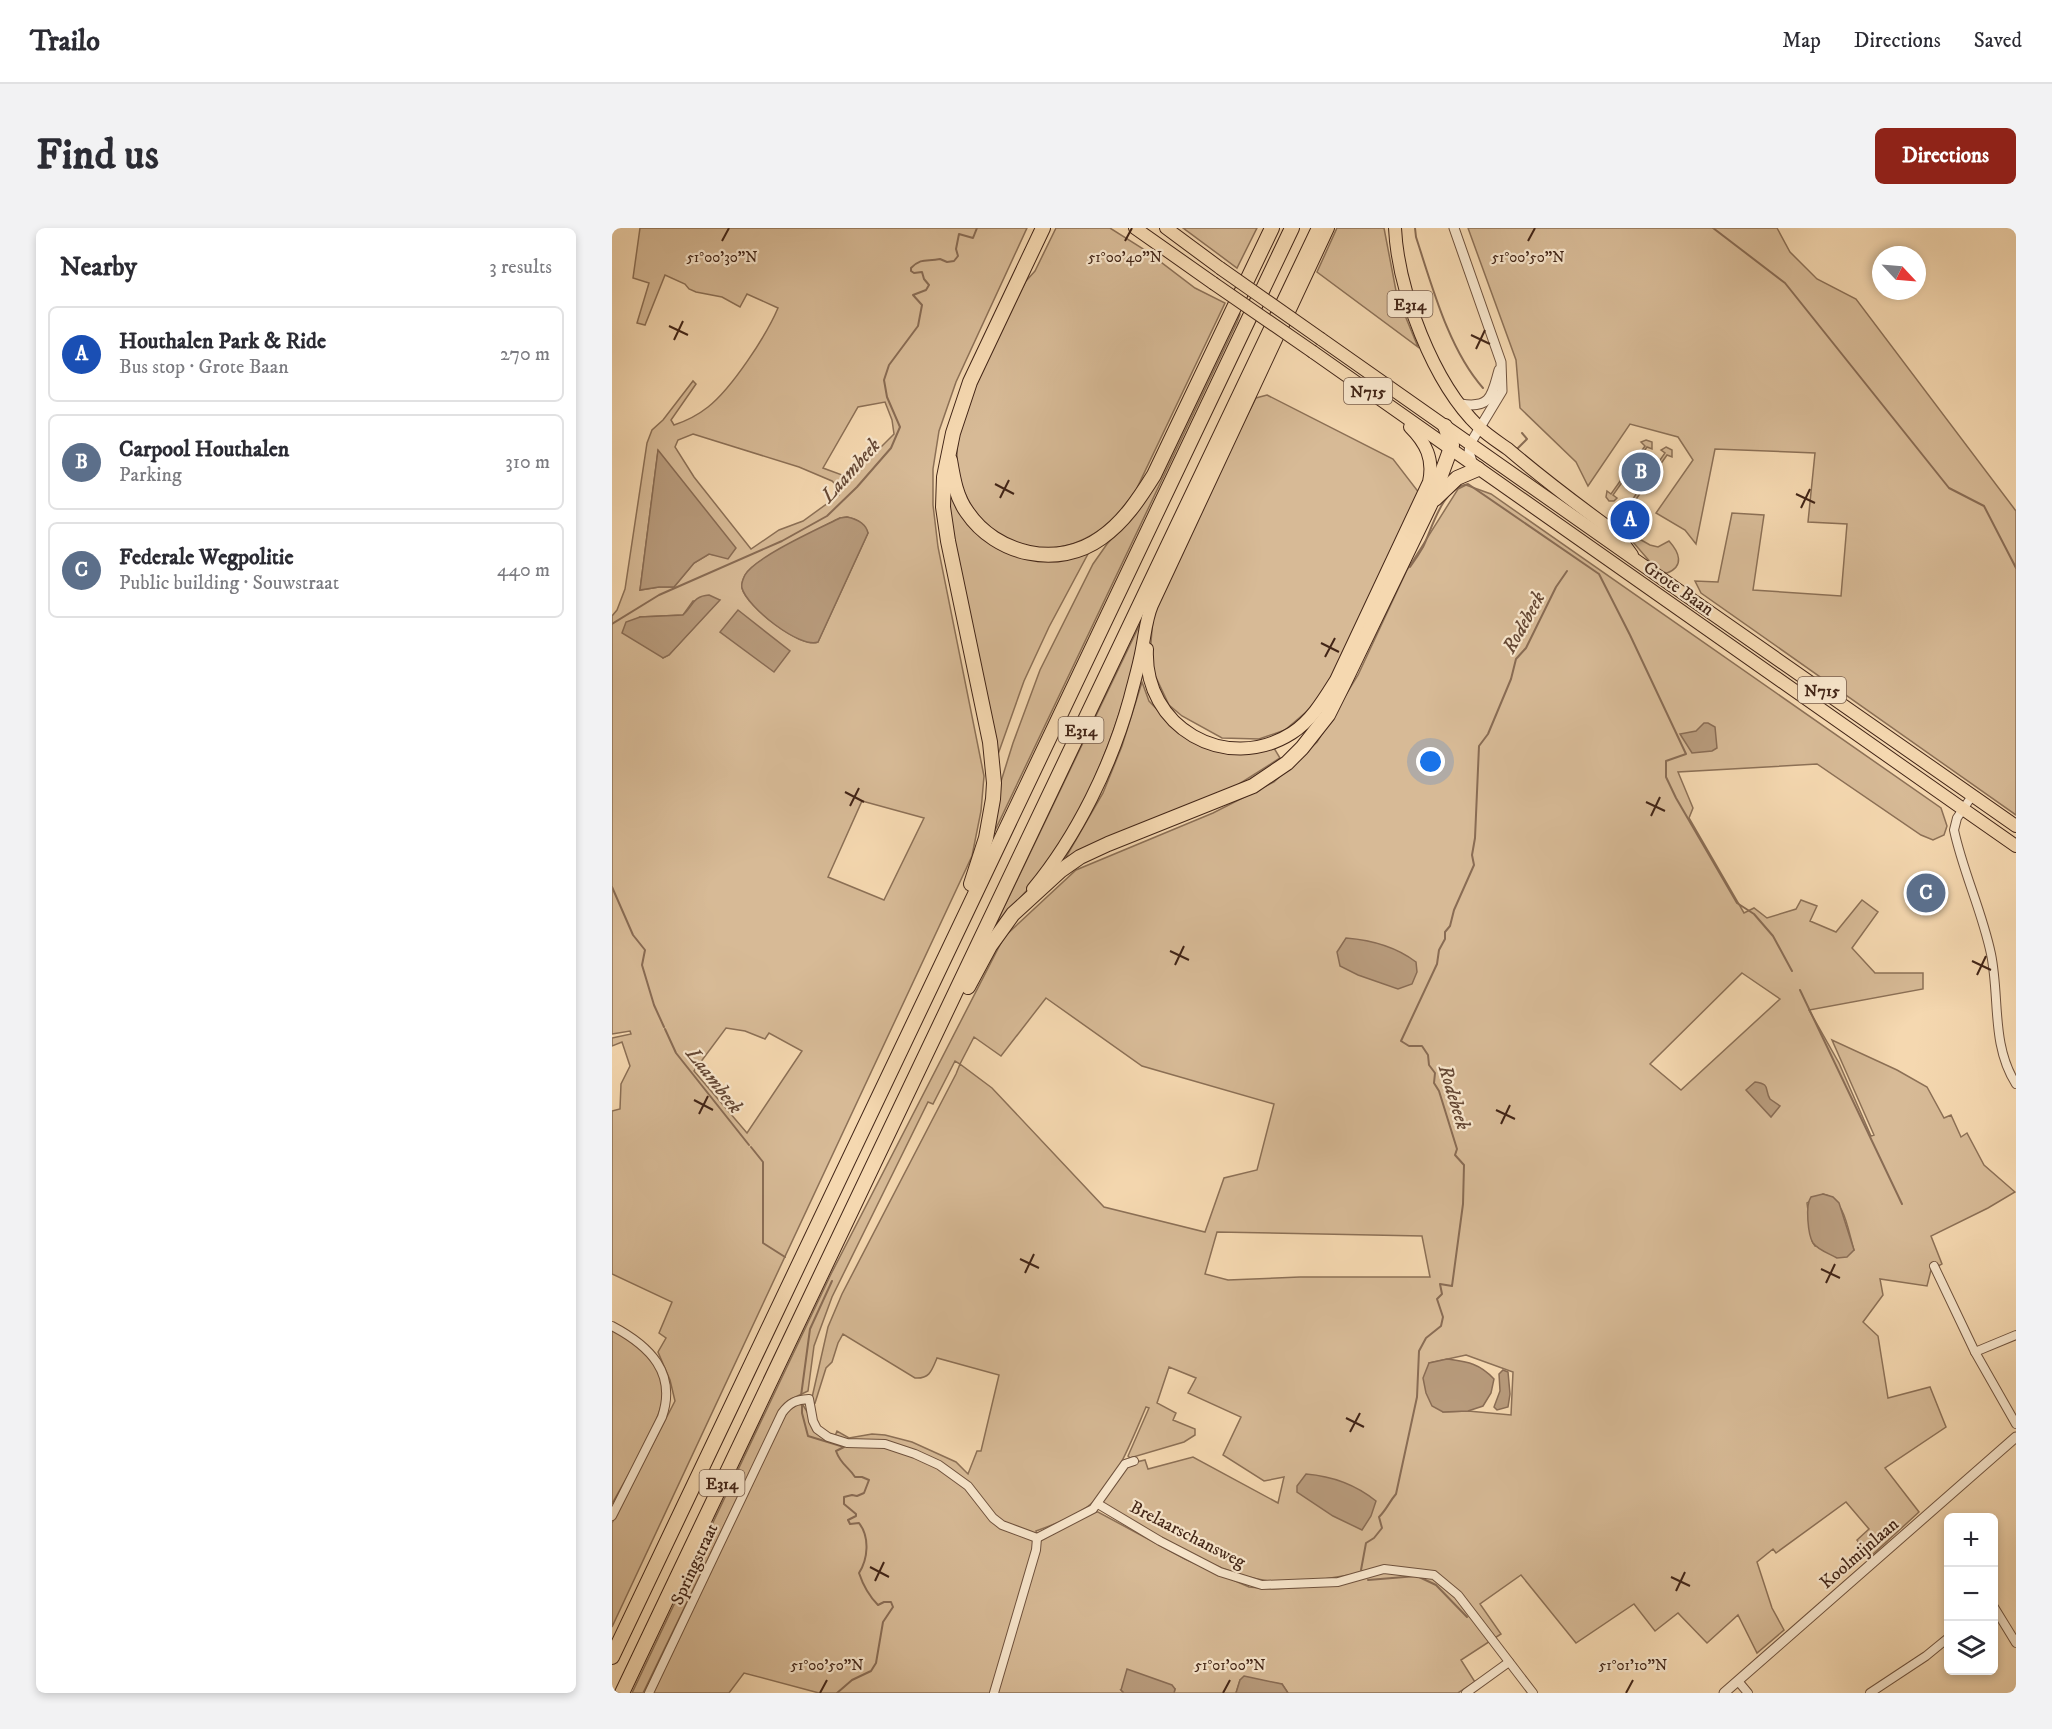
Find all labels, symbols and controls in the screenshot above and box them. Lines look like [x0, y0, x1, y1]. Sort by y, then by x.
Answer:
text: Trailo [30, 24, 100, 59]
text: Map [1782, 28, 1821, 54]
text: Directions [1854, 28, 1941, 54]
text: Saved [1974, 28, 2022, 54]
button: Directions [1875, 128, 2016, 184]
text: Find us [36, 130, 159, 182]
north arrow [1872, 246, 1926, 300]
text: 51°00'30"N [686, 248, 758, 267]
text: 51°00'40"N [1088, 248, 1162, 267]
text: 51°00'50"N [1491, 248, 1565, 267]
text: Nearby [60, 251, 137, 284]
text: 3 results [489, 255, 552, 280]
road number: E314 [1388, 291, 1432, 317]
text: Houthalen Park & Ride [119, 328, 326, 355]
text: A [75, 342, 88, 367]
text: 270 m [500, 342, 550, 367]
text: Bus stop · Grote Baan [119, 355, 289, 380]
road number: N715 [1344, 378, 1392, 404]
water label: Laambeek [815, 433, 887, 509]
text: Carpool Houthalen [119, 436, 289, 463]
text: B [75, 450, 88, 475]
text: 310 m [505, 450, 550, 475]
pin: B [1622, 450, 1660, 494]
text: Parking [119, 463, 182, 488]
pin: A [1610, 498, 1650, 542]
text: Federale Wegpolitie [119, 544, 294, 571]
street label: Grote Baan [1639, 557, 1718, 621]
text: C [75, 558, 88, 583]
text: 440 m [497, 558, 550, 583]
text: Public building · Souwstraat [119, 571, 339, 596]
water label: Rodebeek [1497, 587, 1552, 659]
road number: N715 [1798, 677, 1846, 703]
road number: E314 [1058, 717, 1104, 743]
your location [1416, 747, 1445, 776]
pin: C [1906, 870, 1946, 916]
water label: Laambeek [679, 1042, 748, 1120]
water label: Rodebeek [1432, 1061, 1475, 1134]
road number: E314 [700, 1470, 744, 1496]
street label: Brelaarschansweg [1126, 1496, 1249, 1574]
street label: Koolmijnlaan [1816, 1513, 1904, 1594]
map controls [1944, 1513, 1998, 1675]
button: + [1944, 1513, 1998, 1567]
street label: Springstraat [666, 1520, 723, 1609]
button: − [1944, 1567, 1998, 1621]
button: layers [1944, 1621, 1998, 1675]
text: 51°00'50"N [790, 1656, 864, 1675]
text: 51°01'00"N [1194, 1656, 1266, 1675]
text: 51°01'10"N [1599, 1656, 1667, 1675]

